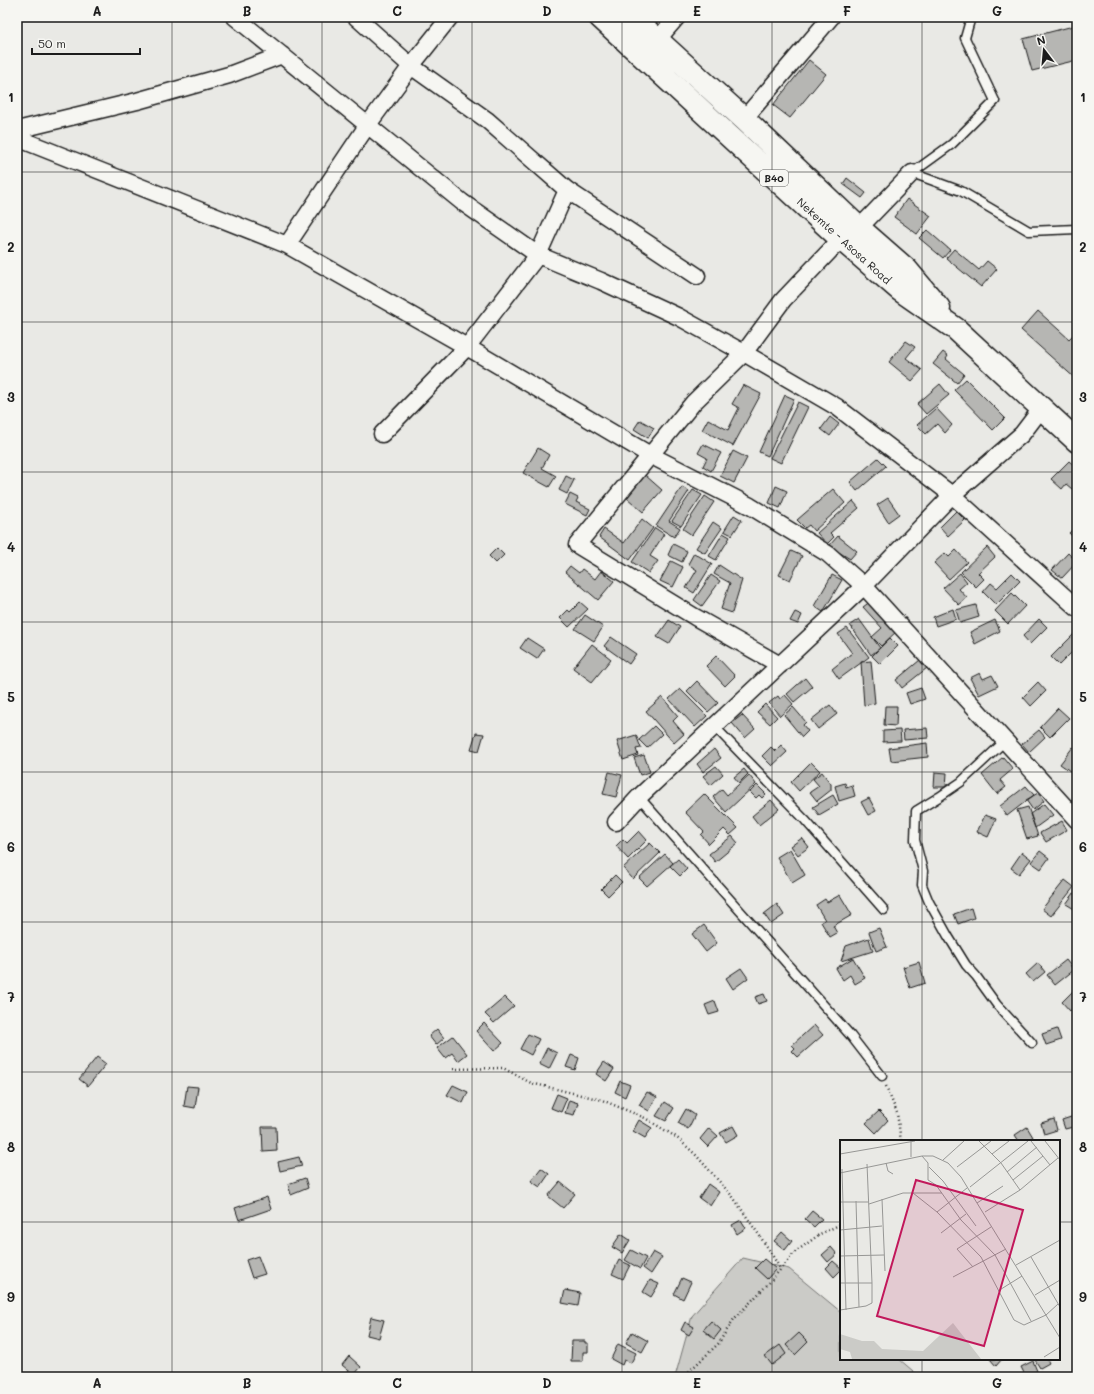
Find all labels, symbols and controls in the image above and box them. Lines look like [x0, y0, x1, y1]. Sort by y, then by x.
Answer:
text: A [92, 2, 102, 19]
text: B [243, 2, 252, 19]
text: C [392, 2, 402, 19]
text: D [542, 2, 552, 19]
text: E [693, 2, 701, 19]
text: F [843, 2, 851, 19]
text: G [992, 2, 1002, 19]
scale bar [32, 30, 140, 56]
north arrow [1024, 30, 1064, 70]
text: N [1035, 32, 1047, 48]
text: 50 m [38, 35, 66, 51]
text: 1 [8, 88, 14, 105]
text: 1 [1080, 88, 1086, 105]
road number: B40 [760, 170, 788, 186]
street label: Nekemte - Asosa Road [794, 194, 895, 287]
text: 2 [7, 238, 15, 255]
text: 2 [1079, 238, 1087, 255]
text: 3 [7, 388, 15, 405]
text: 3 [1079, 388, 1087, 405]
text: 4 [7, 538, 15, 555]
text: 4 [1079, 538, 1087, 555]
text: 5 [7, 688, 15, 705]
text: 5 [1079, 688, 1087, 705]
text: 6 [7, 838, 15, 855]
text: 6 [1079, 838, 1087, 855]
text: 7 [7, 988, 15, 1005]
text: 7 [1079, 988, 1087, 1005]
text: 8 [7, 1138, 15, 1155]
text: 8 [1079, 1138, 1087, 1155]
inset map [840, 1140, 1060, 1360]
text: 9 [7, 1288, 15, 1305]
text: 9 [1079, 1288, 1087, 1305]
text: A [92, 1374, 102, 1391]
text: B [243, 1374, 252, 1391]
text: C [392, 1374, 402, 1391]
text: D [542, 1374, 552, 1391]
text: E [693, 1374, 701, 1391]
text: F [843, 1374, 851, 1391]
text: G [992, 1374, 1002, 1391]

